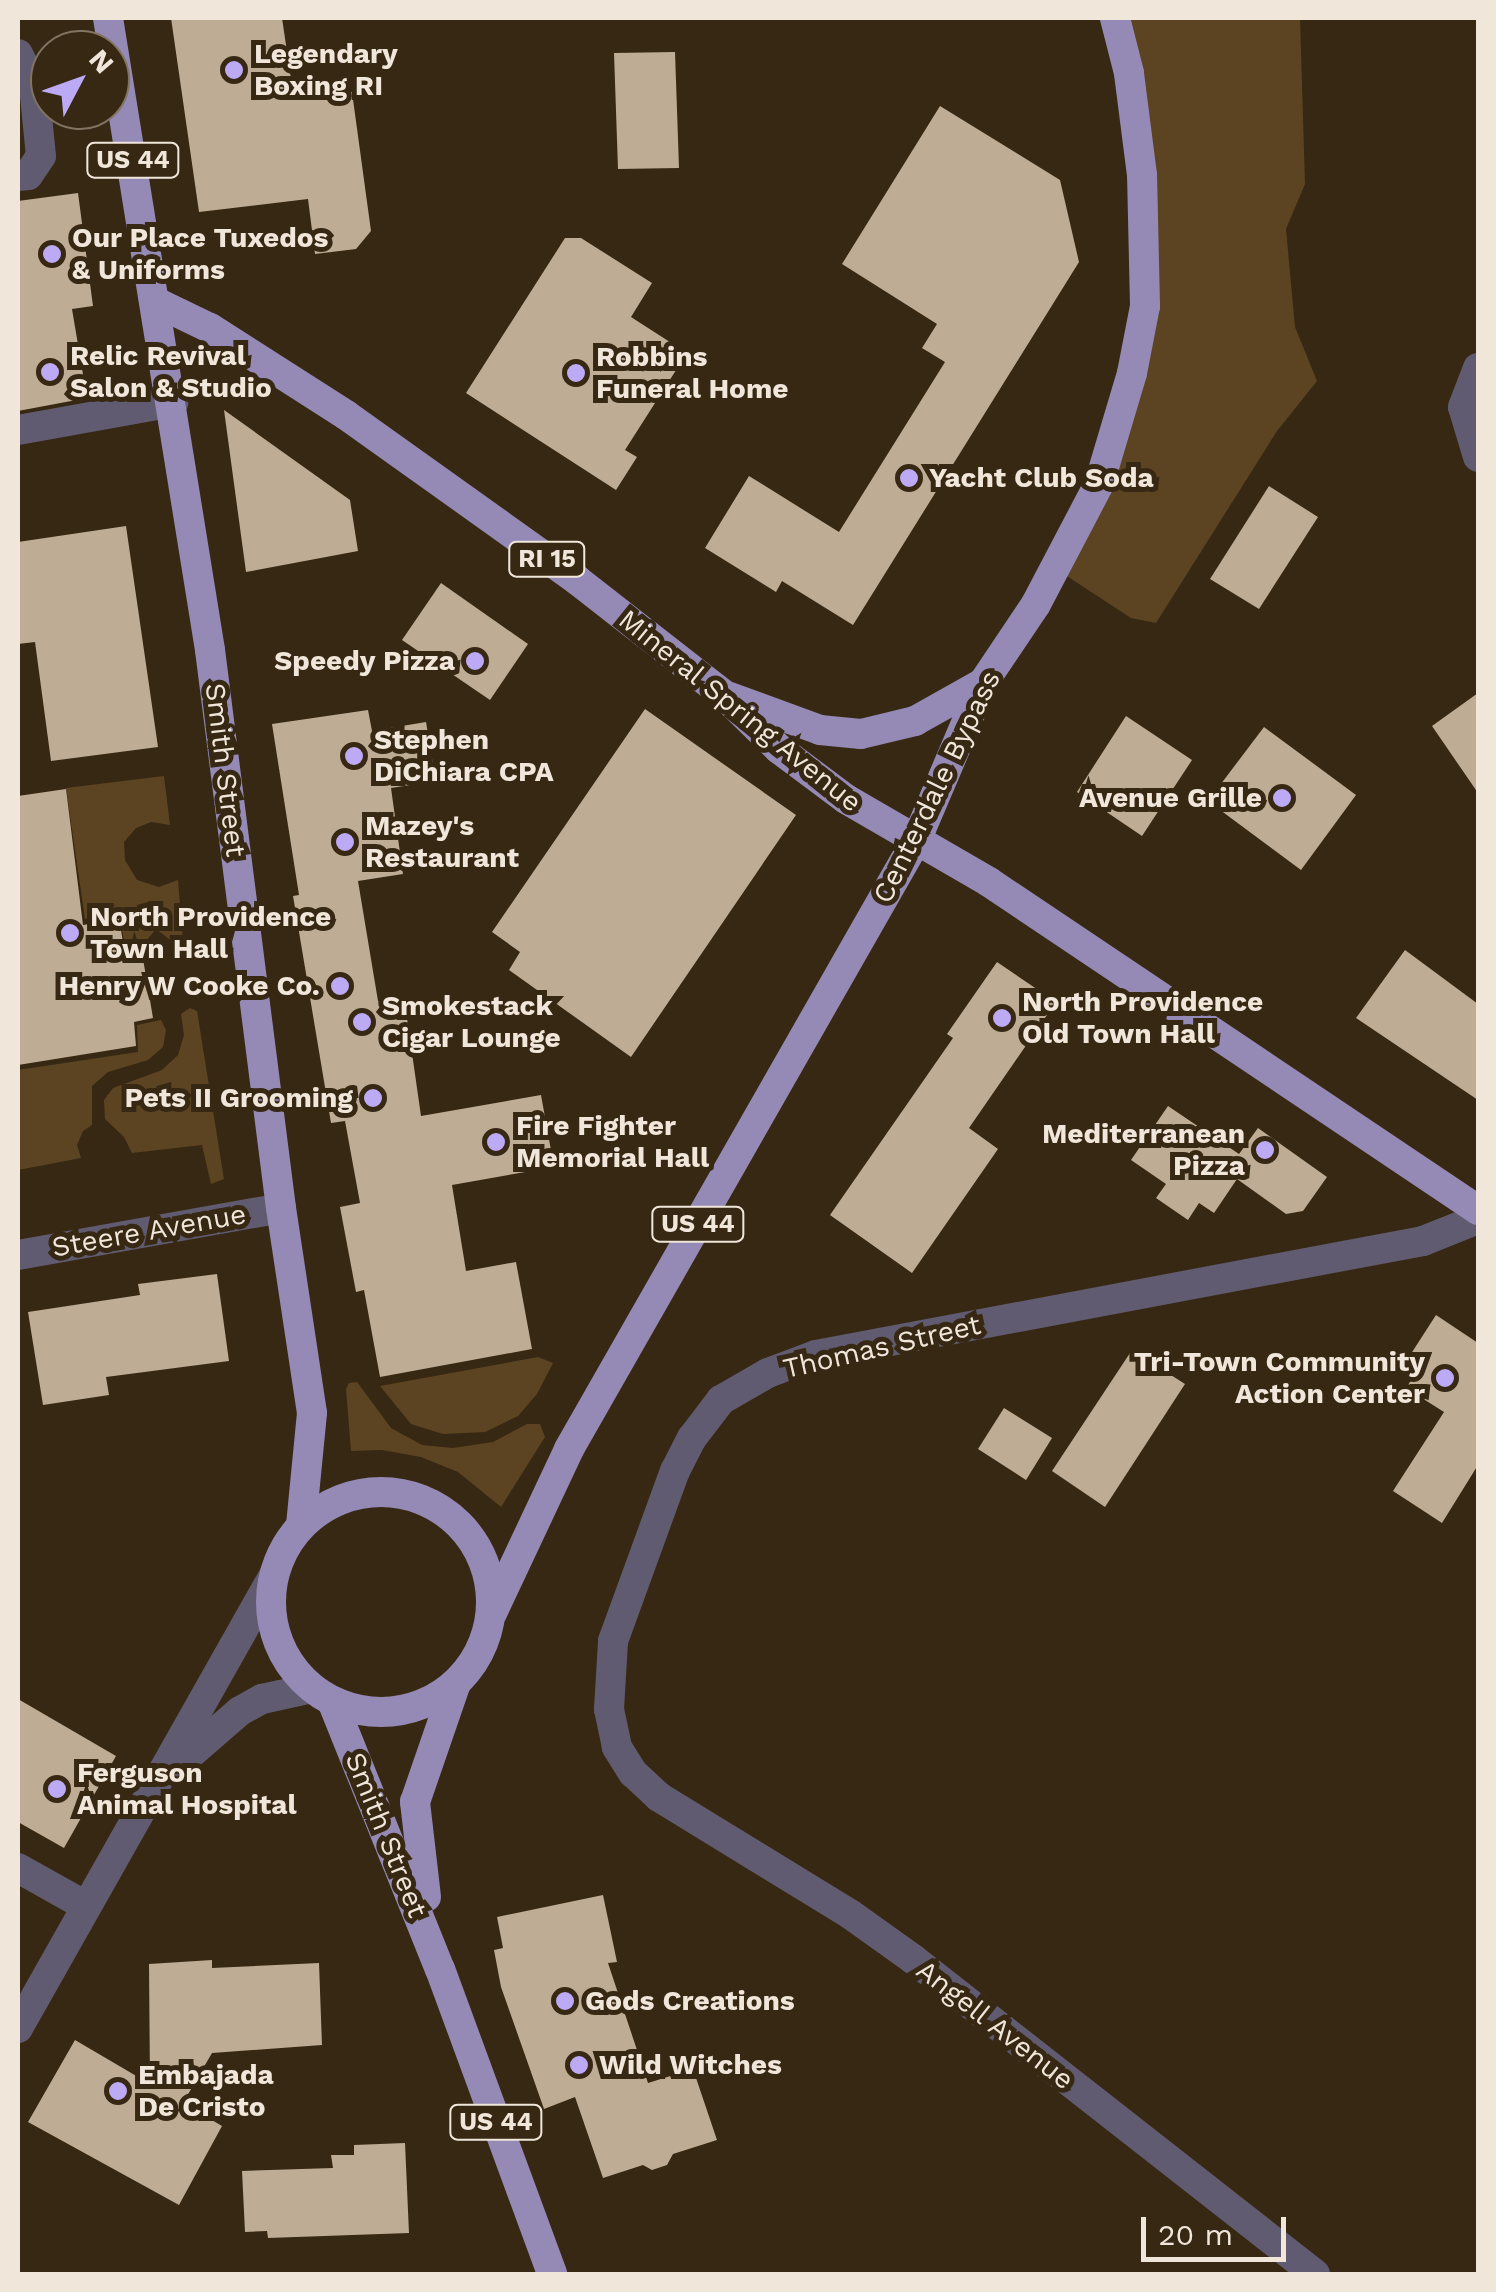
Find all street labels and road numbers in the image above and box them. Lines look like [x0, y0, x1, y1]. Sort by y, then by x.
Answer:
road number: US 44 [86, 140, 180, 180]
road number: RI 15 [507, 539, 587, 579]
street label: Mineral Spring Avenue [611, 602, 869, 820]
street label: Centerdale Bypass [866, 665, 1008, 909]
street label: Smith Street [198, 681, 252, 859]
street label: Steere Avenue [49, 1197, 249, 1265]
road number: US 44 [650, 1204, 746, 1244]
street label: Thomas Street [780, 1308, 984, 1386]
street label: Smith Street [338, 1748, 434, 1922]
street label: Angell Avenue [909, 1952, 1081, 2098]
road number: US 44 [448, 2102, 544, 2142]

